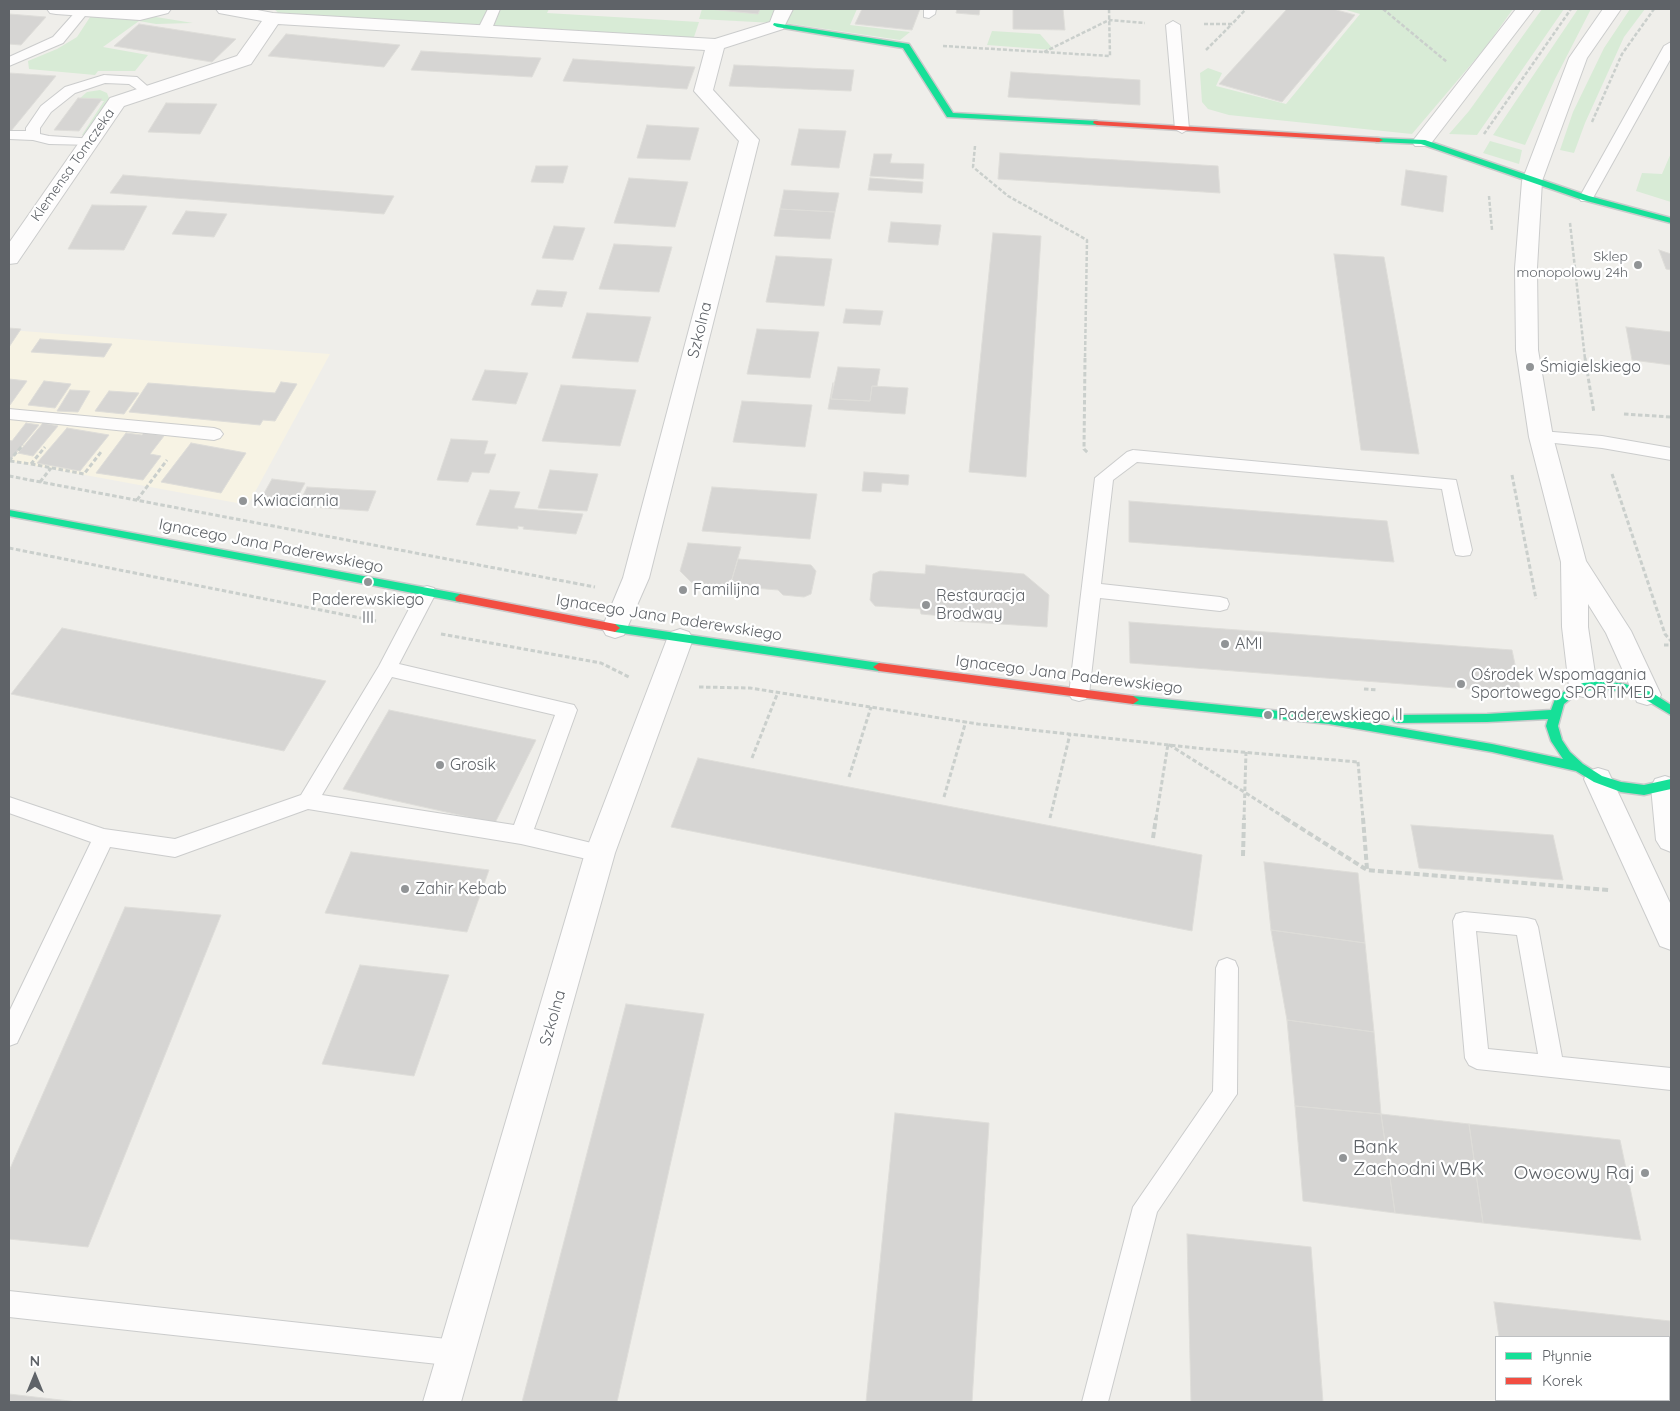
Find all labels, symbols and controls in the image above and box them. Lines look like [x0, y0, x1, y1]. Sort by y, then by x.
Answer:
street label: Klemensa Tomczeka [28, 105, 118, 225]
place label: Sklep monopolowy 24h [1517, 249, 1628, 282]
marker: Sklep monopolowy 24h [1632, 259, 1644, 271]
street label: Szkolna [684, 300, 716, 360]
place label: Śmigielskiego [1540, 357, 1641, 377]
marker: Śmigielskiego [1524, 361, 1536, 373]
place label: Kwiaciarnia [253, 491, 339, 511]
marker: Kwiaciarnia [237, 495, 249, 507]
street label: Ignacego Jana Paderewskiego [157, 515, 385, 577]
marker: Paderewskiego III [362, 576, 374, 588]
place label: Familijna [693, 580, 760, 600]
marker: Familijna [677, 584, 689, 596]
place label: Restauracja Brodway [936, 586, 1025, 624]
place label: Paderewskiego III [312, 590, 424, 628]
street label: Ignacego Jana Paderewskiego [555, 591, 783, 645]
marker: Restauracja Brodway [920, 599, 932, 611]
place label: AMI [1235, 634, 1263, 654]
marker: AMI [1219, 638, 1231, 650]
street label: Ignacego Jana Paderewskiego [954, 652, 1184, 698]
place label: Ośrodek Wspomagania Sportowego SPORTIMED [1471, 665, 1654, 703]
marker: Ośrodek Wspomagania Sportowego SPORTIMED [1455, 678, 1467, 690]
place label: Paderewskiego II [1278, 705, 1403, 725]
marker: Paderewskiego II [1262, 709, 1274, 721]
place label: Grosik [450, 755, 496, 775]
marker: Grosik [434, 759, 446, 771]
place label: Zahir Kebab [415, 879, 507, 899]
marker: Zahir Kebab [399, 883, 411, 895]
street label: Szkolna [536, 988, 570, 1048]
place label: Bank Zachodni WBK [1353, 1136, 1484, 1180]
marker: Bank Zachodni WBK [1337, 1152, 1349, 1164]
place label: Owocowy Raj [1514, 1162, 1635, 1184]
marker: Owocowy Raj [1639, 1167, 1651, 1179]
legend [1495, 1336, 1670, 1401]
text: Płynnie [1542, 1346, 1592, 1365]
north arrow [10, 1351, 60, 1401]
text: N [30, 1352, 40, 1370]
text: Korek [1542, 1371, 1583, 1390]

